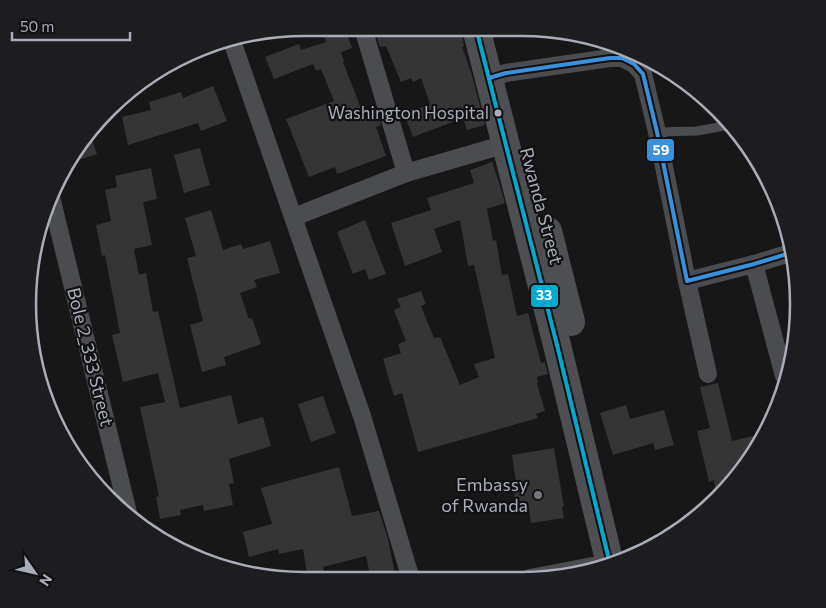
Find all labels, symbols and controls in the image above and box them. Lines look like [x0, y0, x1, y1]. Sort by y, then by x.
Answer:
scale bar [12, 10, 130, 42]
text: 50 m [20, 17, 54, 35]
place label: Washington Hospital [328, 102, 489, 123]
marker: Washington Hospital [493, 108, 503, 118]
line badge: 59 [646, 138, 675, 162]
text: 59 [653, 141, 670, 158]
street label: Rwanda Street [516, 145, 568, 267]
line badge: 33 [530, 284, 559, 308]
street label: Bole 2_333 Street [63, 285, 119, 428]
text: 33 [536, 286, 552, 303]
place label: Embassy of Rwanda [441, 473, 528, 516]
marker: Embassy of Rwanda [532, 489, 544, 501]
north arrow [10, 548, 60, 598]
text: N [36, 571, 56, 590]

